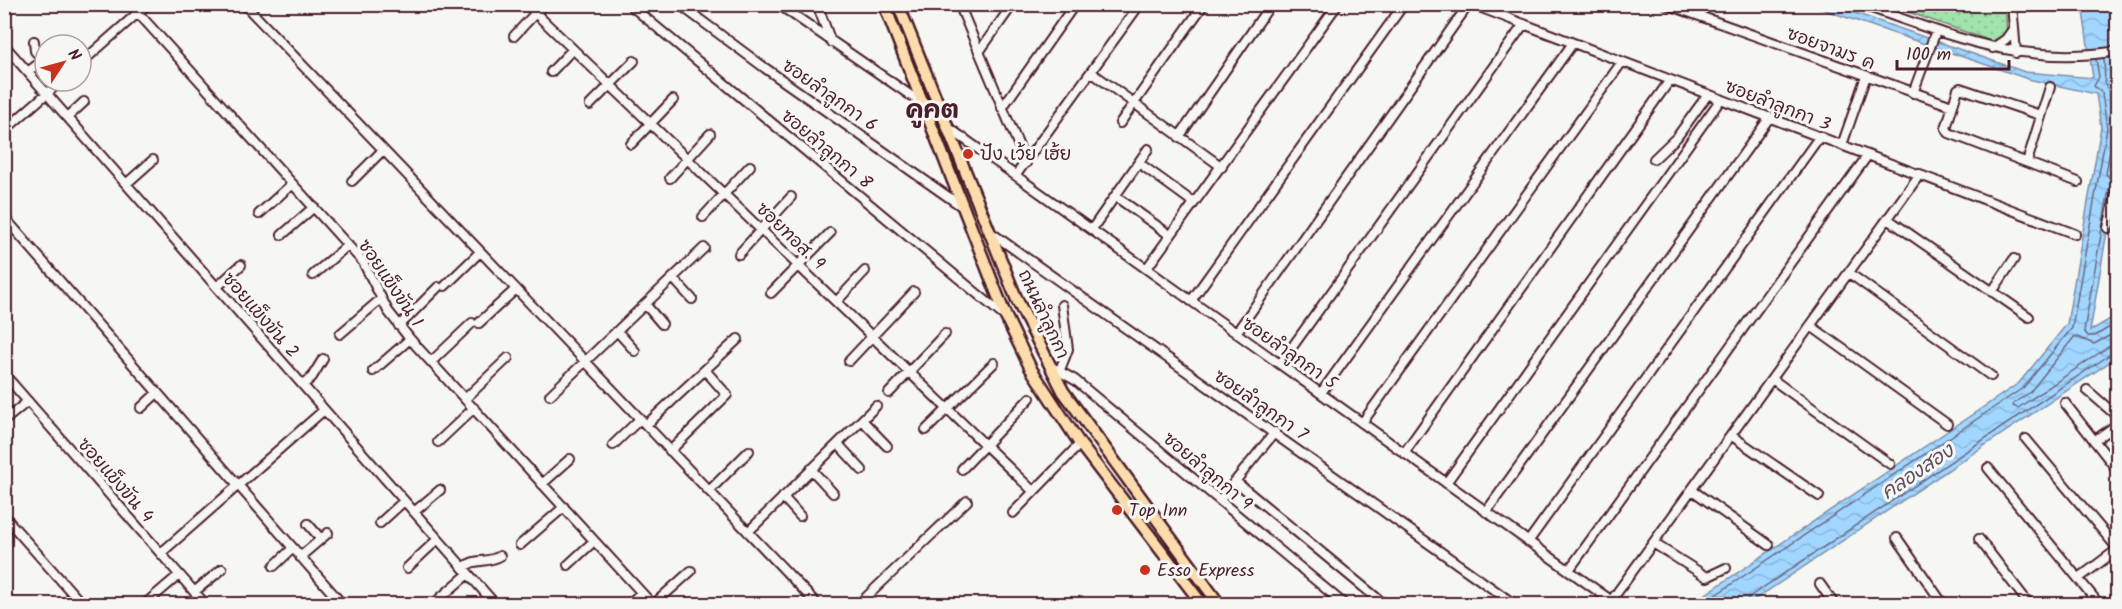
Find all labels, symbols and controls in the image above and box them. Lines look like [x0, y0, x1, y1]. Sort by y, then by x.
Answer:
street label: ซอยจามร ค [1782, 20, 1879, 79]
north arrow [33, 33, 93, 93]
scale bar [1897, 33, 2010, 71]
text: 100 m [1906, 41, 1951, 70]
text: N [61, 44, 87, 67]
street label: ซอยลำลูกกา 6 [775, 52, 883, 140]
street label: ซอยลำลูกกา 3 [1720, 73, 1835, 140]
district label: คูคต [905, 92, 959, 131]
street label: ซอยลำลูกกา 8 [774, 103, 878, 197]
place label: ปัง เว้ย เฮ้ย [980, 141, 1071, 170]
marker: ปัง เว้ย เฮ้ย [961, 147, 975, 161]
street label: ซอยทอส. 9 [748, 196, 832, 278]
street label: ซอยแข็งขัน 1 [350, 234, 430, 334]
street label: ถนนลำลูกกา [1009, 265, 1076, 364]
street label: ซอยแข็งขัน 2 [214, 267, 305, 365]
street label: ซอยลำลูกกา 5 [1235, 311, 1344, 399]
street label: ซอยลำลูกกา 7 [1207, 363, 1314, 450]
street label: ซอยลำลูกกา 9 [1156, 426, 1259, 519]
street label: ซอยแข็งขัน 4 [69, 432, 160, 530]
water label: คลองสอง [1875, 436, 1962, 509]
place label: Top Inn [1129, 497, 1187, 526]
marker: Top Inn [1110, 503, 1124, 517]
place label: Esso Express [1157, 557, 1255, 586]
marker: Esso Express [1138, 563, 1152, 577]

